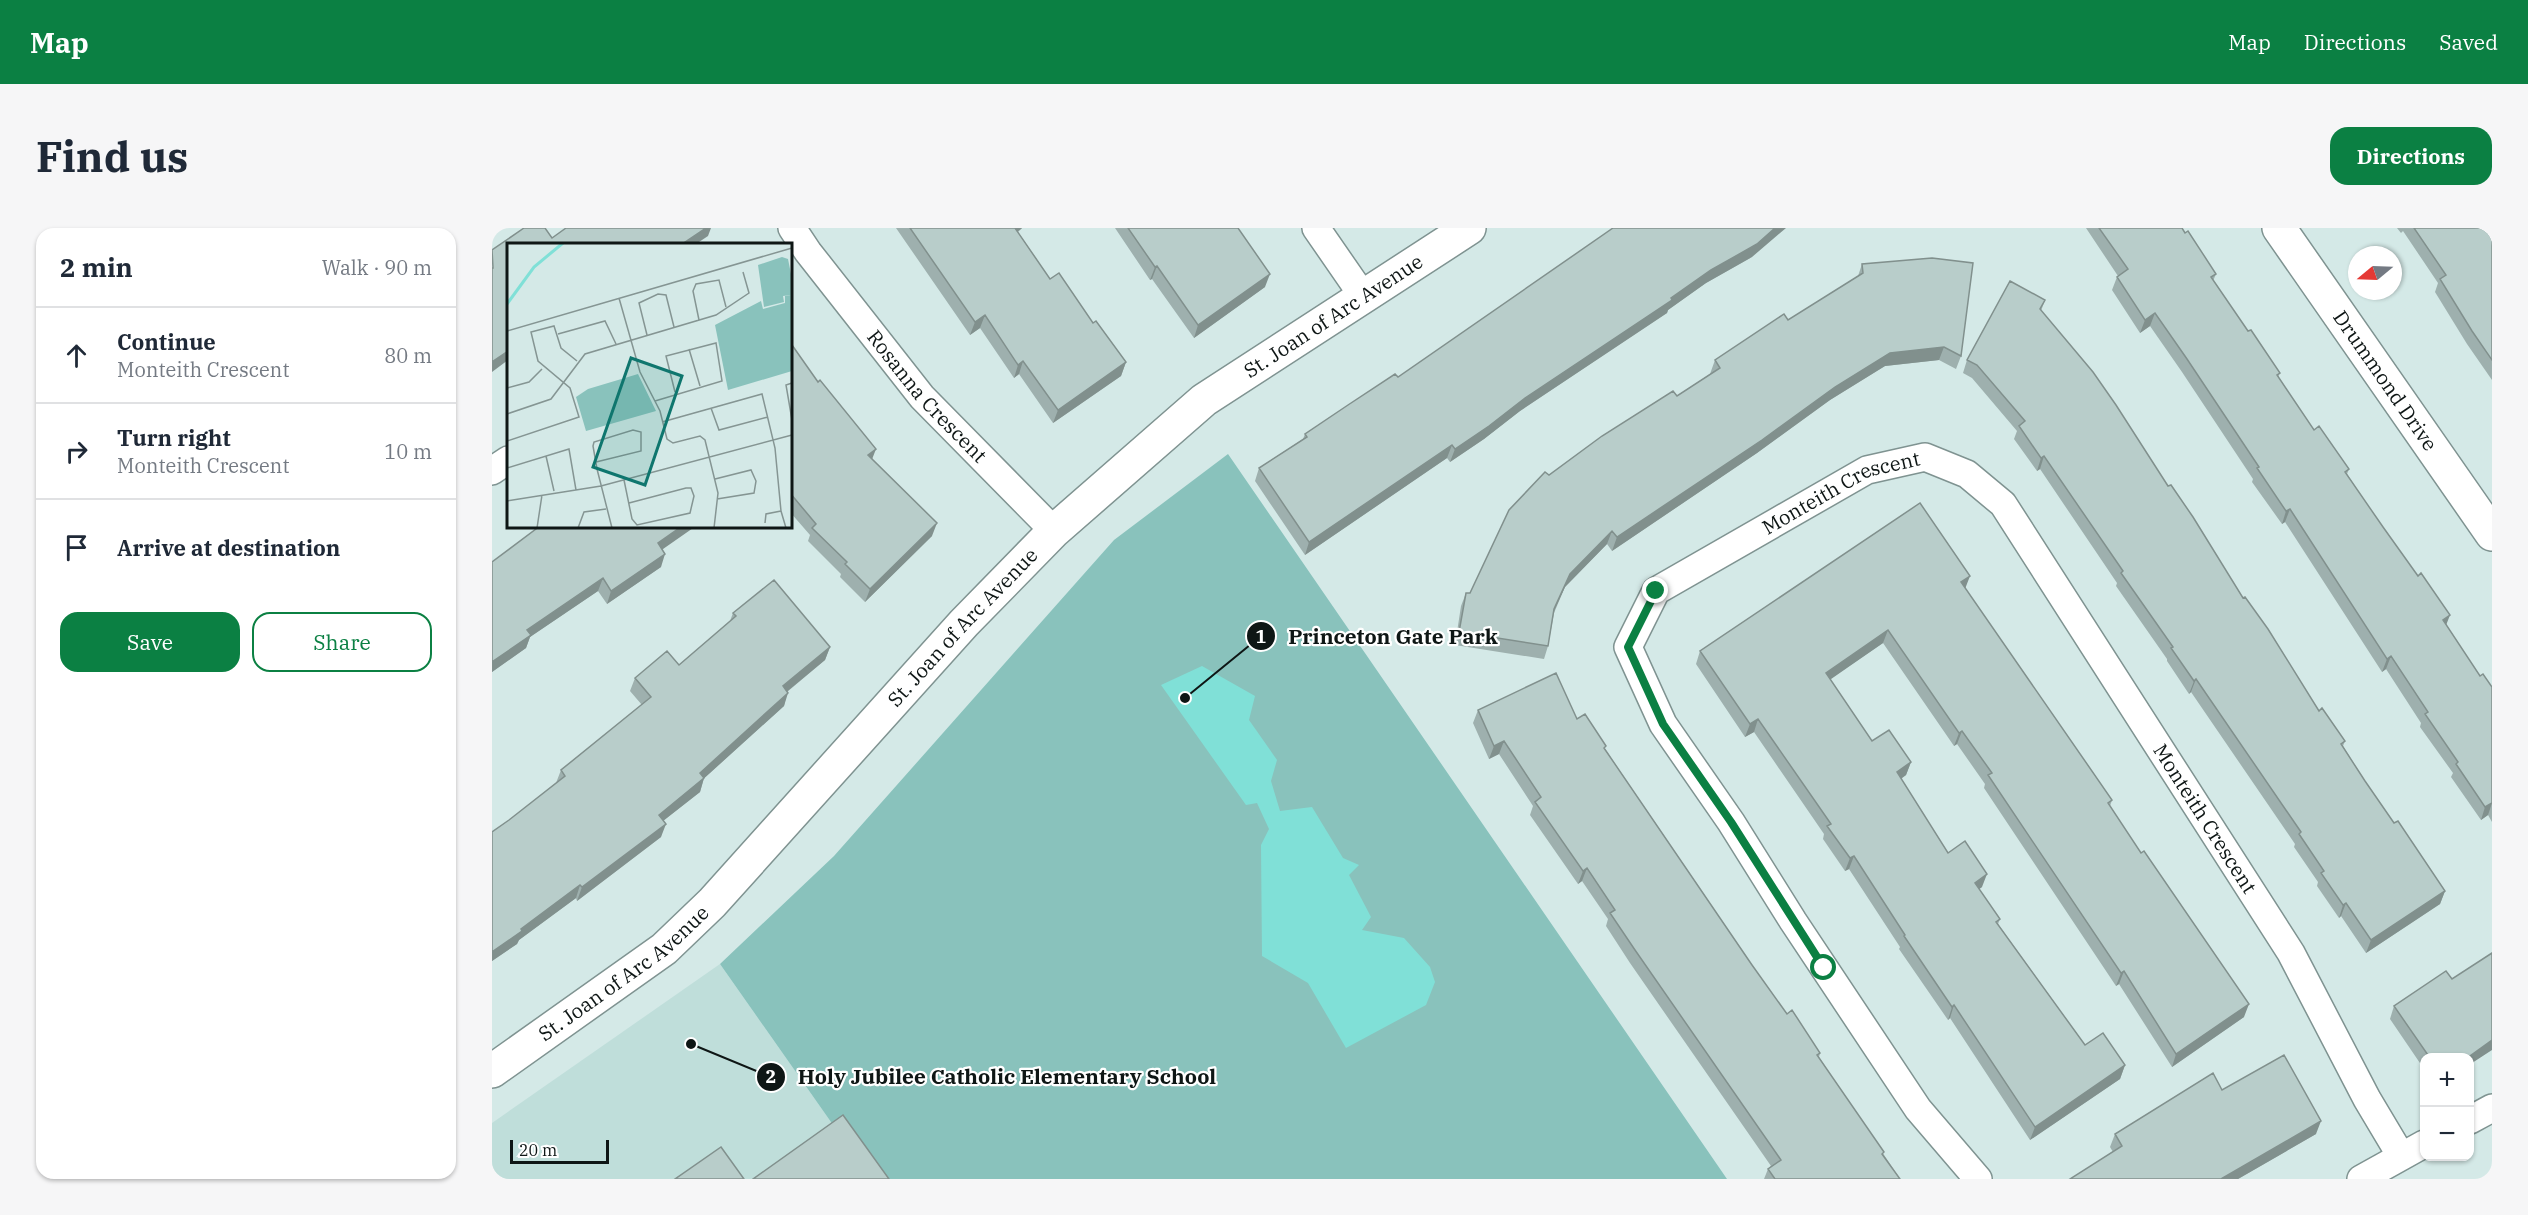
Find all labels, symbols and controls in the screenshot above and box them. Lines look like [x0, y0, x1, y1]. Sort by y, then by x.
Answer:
text: Map [30, 24, 89, 61]
text: Map [2228, 28, 2271, 56]
text: Directions [2304, 28, 2406, 56]
text: Saved [2439, 28, 2498, 56]
button: Directions [2330, 127, 2492, 185]
text: Find us [36, 129, 188, 184]
inset map [507, 243, 792, 528]
north arrow [2348, 246, 2402, 300]
street label: St. Joan of Arc Avenue [1238, 248, 1428, 384]
text: 2 min [60, 250, 133, 284]
text: Walk · 90 m [322, 254, 432, 281]
street label: Drummond Drive [2327, 305, 2444, 456]
street label: Rosanna Crescent [861, 324, 993, 468]
text: Continue [117, 327, 216, 356]
icon: ahead [60, 339, 93, 372]
text: 80 m [384, 342, 432, 369]
text: Monteith Crescent [117, 356, 289, 383]
text: Turn right [117, 423, 231, 452]
icon: right [60, 435, 93, 468]
text: 10 m [384, 438, 432, 465]
street label: Monteith Crescent [1757, 445, 1922, 540]
text: Monteith Crescent [117, 452, 289, 479]
icon: arrive [60, 531, 93, 564]
text: Arrive at destination [117, 533, 340, 562]
street label: St. Joan of Arc Avenue [881, 542, 1043, 712]
route end [1642, 577, 1668, 603]
button: Save [60, 612, 240, 672]
button: Share [252, 612, 432, 672]
callout: Princeton Gate Park [1246, 617, 1510, 656]
text: Princeton Gate Park [1288, 622, 1498, 650]
text: 1 [1256, 625, 1267, 648]
street label: Monteith Crescent [2147, 739, 2263, 898]
street label: St. Joan of Arc Avenue [533, 899, 714, 1047]
route start [1810, 954, 1836, 980]
map controls [2420, 1053, 2474, 1161]
button: + [2420, 1053, 2474, 1107]
callout: Holy Jubilee Catholic Elementary School [756, 1057, 1228, 1096]
text: Holy Jubilee Catholic Elementary School [798, 1062, 1216, 1090]
text: 2 [766, 1065, 776, 1088]
button: − [2420, 1107, 2474, 1161]
scale bar [510, 1137, 609, 1164]
text: 20 m [519, 1140, 557, 1160]

